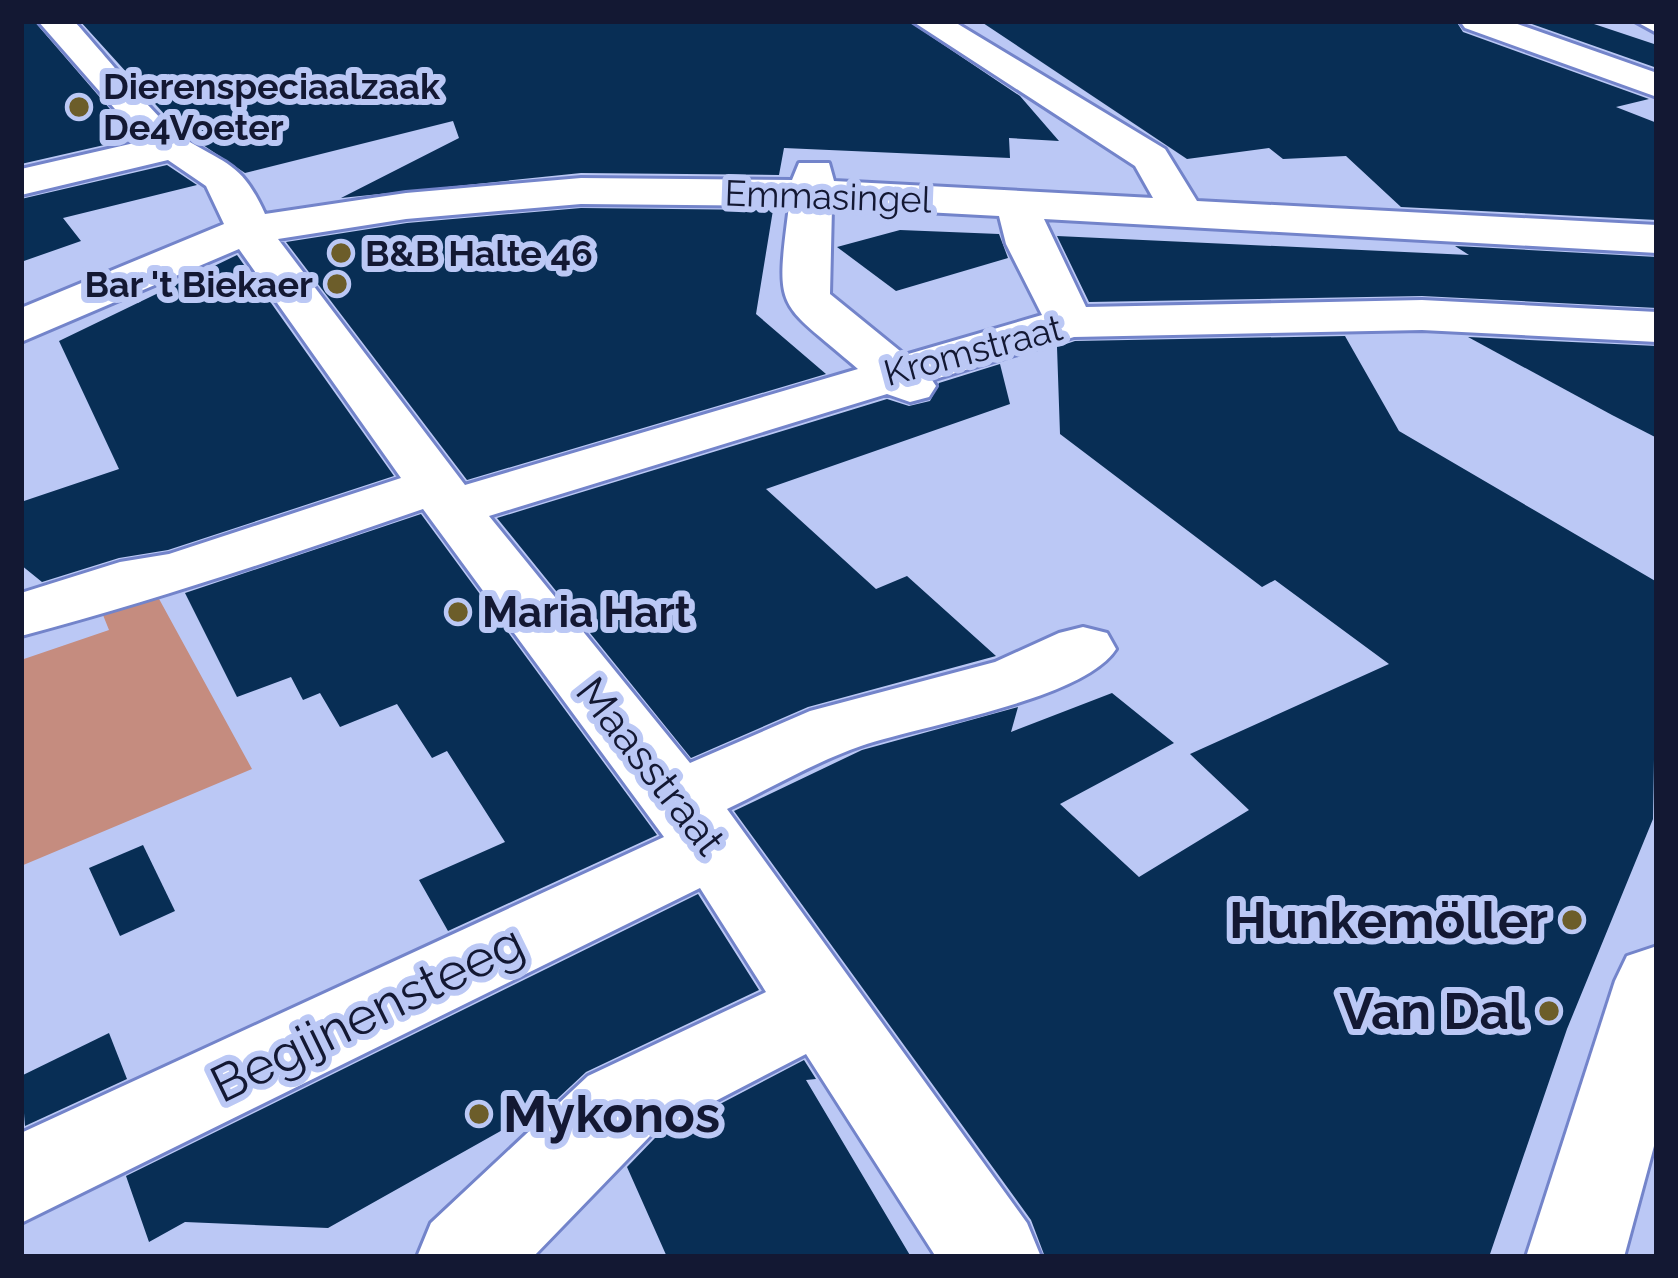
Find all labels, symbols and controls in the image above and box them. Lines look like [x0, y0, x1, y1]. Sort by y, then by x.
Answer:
place label: Dierenspeciaalzaak De4Voeter [103, 65, 441, 148]
marker: Dierenspeciaalzaak De4Voeter [66, 94, 92, 120]
street label: Emmasingel [724, 171, 932, 221]
place label: B&B Halte 46 [365, 232, 593, 274]
marker: B&B Halte 46 [328, 240, 354, 266]
place label: Bar 't Biekaer [84, 263, 313, 305]
marker: Bar 't Biekaer [324, 271, 350, 297]
street label: Kromstraat [879, 306, 1067, 394]
place label: Maria Hart [482, 588, 691, 637]
marker: Maria Hart [445, 599, 471, 625]
street label: Maasstraat [566, 668, 735, 865]
place label: Hunkemöller [1229, 890, 1548, 950]
marker: Hunkemöller [1559, 907, 1585, 933]
street label: Begijnensteeg [201, 911, 533, 1115]
place label: Van Dal [1339, 981, 1526, 1041]
marker: Van Dal [1536, 998, 1562, 1024]
place label: Mykonos [503, 1084, 720, 1144]
marker: Mykonos [466, 1101, 492, 1127]

